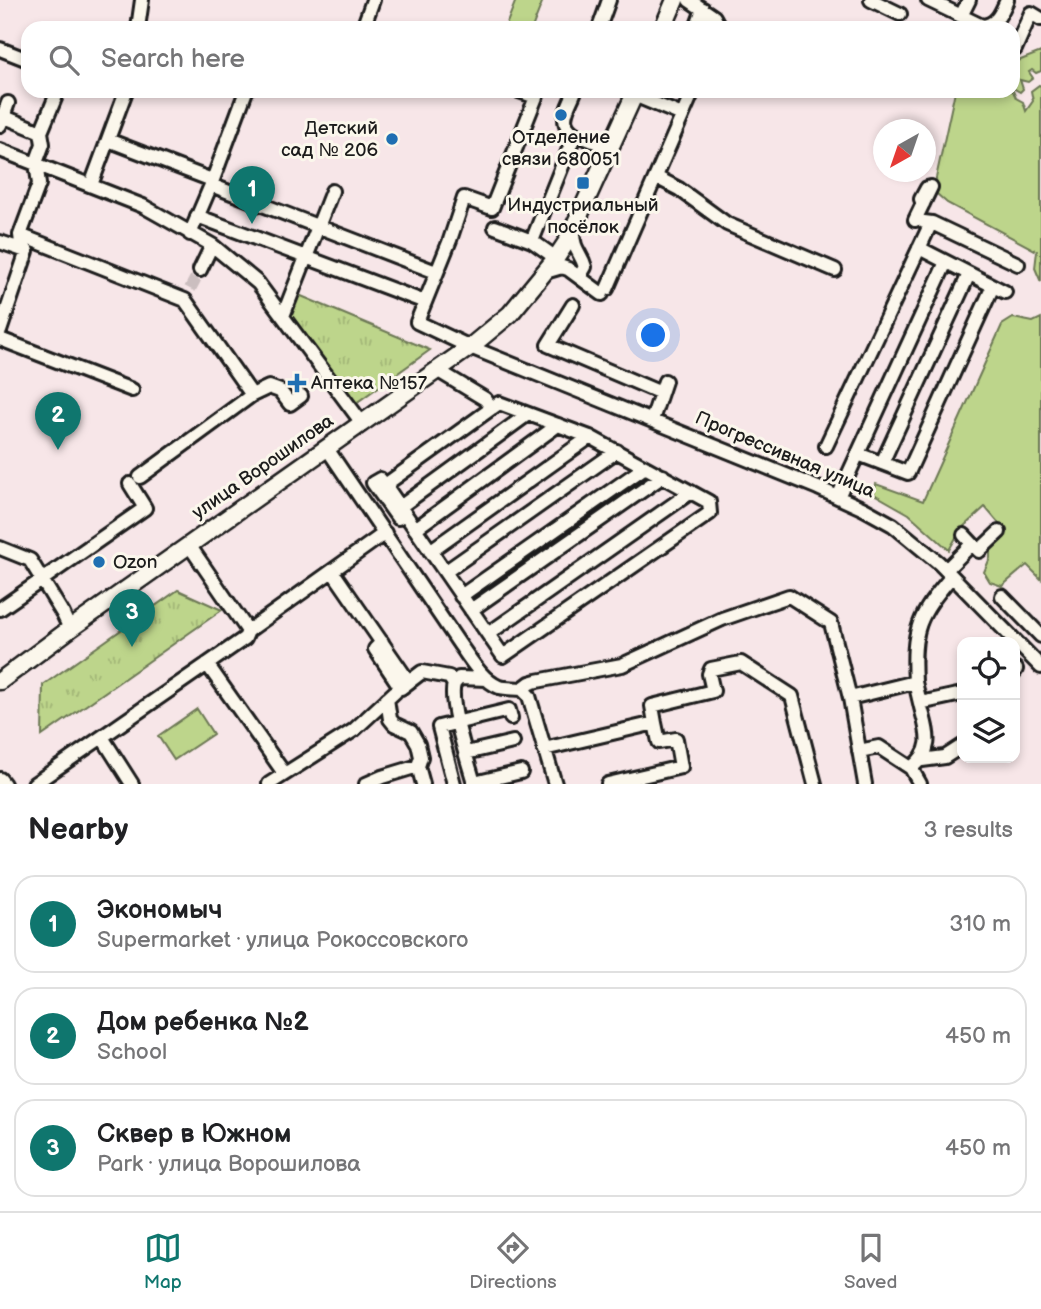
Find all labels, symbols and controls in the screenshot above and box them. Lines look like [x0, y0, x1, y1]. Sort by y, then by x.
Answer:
search box [21, 21, 1020, 98]
icon: search [45, 41, 83, 79]
text: Search here [101, 44, 245, 75]
marker: Отделение связи 680051 [553, 107, 569, 123]
place label: Детский сад № 206 [281, 117, 378, 162]
north arrow [873, 119, 936, 182]
place label: Отделение связи 680051 [502, 126, 620, 171]
marker: Детский сад № 206 [384, 131, 400, 147]
pin: 1 [229, 166, 275, 224]
marker: Индустриальный посёлок [575, 175, 591, 191]
place label: Индустриальный посёлок [507, 194, 659, 239]
your location [636, 318, 670, 352]
place label: Аптека №157 [310, 372, 428, 395]
marker: Аптека №157 [289, 375, 305, 391]
pin: 2 [35, 392, 81, 450]
street label: Прогрессивная улица [692, 407, 878, 503]
street label: улица Ворошилова [188, 410, 338, 524]
place label: Ozon [113, 551, 158, 574]
marker: Ozon [91, 554, 107, 570]
pin: 3 [109, 589, 155, 647]
map controls [957, 637, 1020, 763]
button: locate [957, 637, 1020, 700]
button: layers [957, 700, 1020, 763]
text: Nearby [28, 812, 128, 848]
text: 3 results [924, 816, 1013, 844]
text: Экономыч [97, 895, 223, 926]
text: 1 [48, 910, 58, 938]
text: 310 m [949, 910, 1011, 938]
text: Supermarket · улица Рокоссовского [97, 926, 468, 954]
text: Дом ребенка №2 [97, 1007, 309, 1038]
text: 2 [46, 1022, 60, 1050]
text: 450 m [945, 1022, 1011, 1050]
text: School [97, 1038, 167, 1066]
text: Сквер в Южном [97, 1119, 291, 1150]
text: 3 [46, 1134, 60, 1162]
text: 450 m [945, 1134, 1011, 1162]
text: Park · улица Ворошилова [97, 1150, 361, 1178]
tab: Map [144, 1229, 182, 1294]
tab: Directions [469, 1229, 557, 1294]
tab: Saved [844, 1229, 897, 1294]

